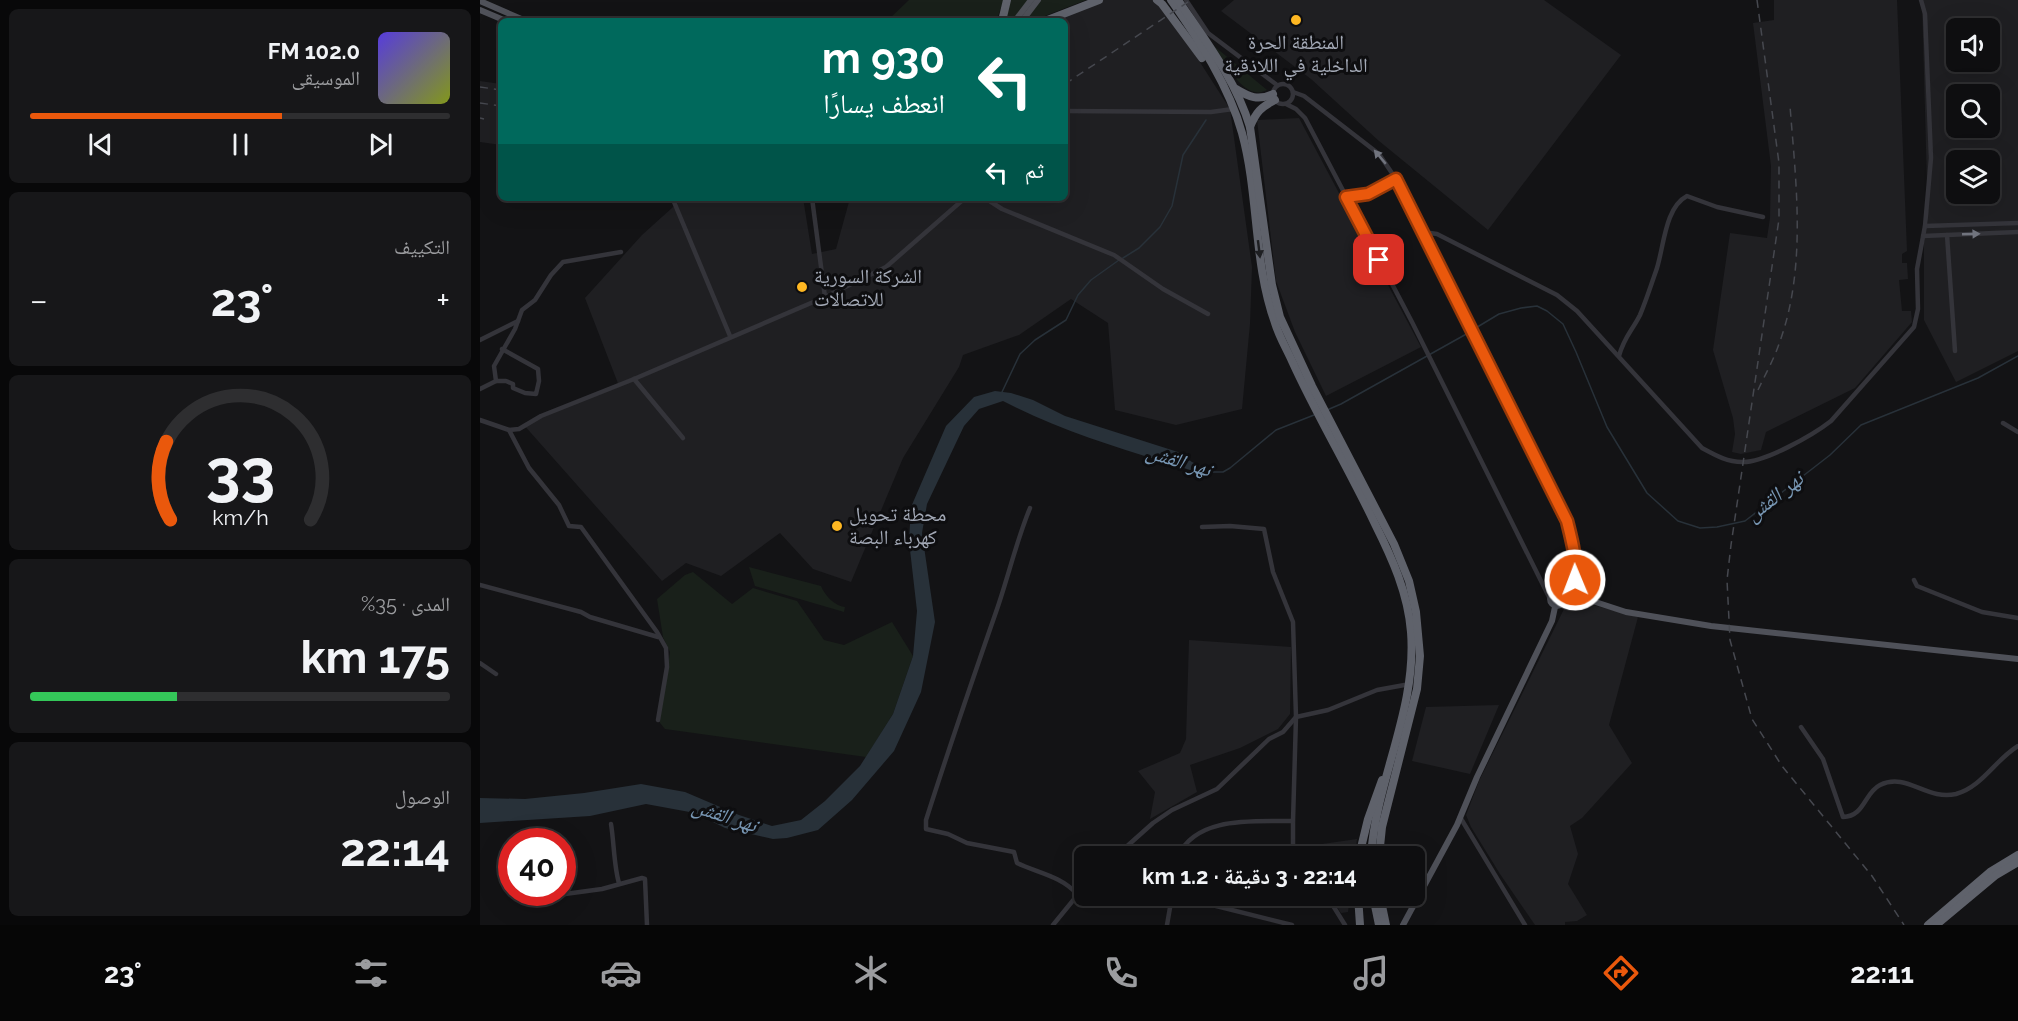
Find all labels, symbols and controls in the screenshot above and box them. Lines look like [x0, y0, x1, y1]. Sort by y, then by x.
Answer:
marker: المنطقة الحرة الداخلية في اللاذقية [1289, 13, 1303, 27]
map controls [1946, 18, 2000, 204]
button: sound [1946, 18, 2000, 72]
place label: المنطقة الحرة الداخلية في اللاذقية [1224, 30, 1368, 81]
text: 930 m [822, 34, 945, 83]
text: 102.0 FM [268, 38, 360, 64]
icon: left [966, 42, 1044, 120]
text: الموسيقى [292, 66, 360, 90]
button: search [1946, 84, 2000, 138]
text: انعطف يسارًا [823, 88, 945, 119]
icon: previous [84, 128, 117, 161]
icon: pause [224, 128, 257, 161]
icon: next [364, 128, 397, 161]
one-way arrow [1373, 149, 1386, 165]
button: layers [1946, 150, 2000, 204]
icon: left [980, 156, 1013, 189]
text: ثم [1025, 157, 1044, 183]
one-way arrow [1961, 229, 1980, 238]
pin [1353, 234, 1404, 285]
text: التكييف [394, 235, 450, 259]
one-way arrow [1254, 240, 1263, 259]
icon: arrive [1362, 243, 1395, 276]
place label: الشركة السورية للاتصالات [814, 264, 922, 311]
text: 23° [211, 274, 273, 327]
marker: الشركة السورية للاتصالات [795, 280, 809, 294]
text: − [30, 281, 48, 320]
text: + [436, 281, 450, 320]
text: 33 [205, 435, 275, 509]
water label: نهر القش [1143, 438, 1218, 484]
water label: نهر القش [1740, 463, 1811, 527]
place label: محطة تحويل كهرباء البصة [849, 502, 946, 549]
text: km/h [212, 505, 268, 530]
marker: محطة تحويل كهرباء البصة [830, 519, 844, 533]
position arrow [1543, 548, 1607, 612]
text: المدى · 35% [361, 592, 450, 616]
text: 175 km [300, 631, 450, 684]
text: الوصول [395, 785, 450, 809]
water label: نهر القش [689, 793, 764, 839]
text: 22:14 [340, 824, 450, 877]
speed limit sign: 40 [498, 828, 576, 906]
text: 22:14 · 3 دقيقة · 1.2 km [1142, 863, 1357, 889]
icon: filters [350, 952, 392, 994]
icon: car [600, 952, 642, 994]
icon: climate [850, 952, 892, 994]
icon: phone [1100, 952, 1142, 994]
icon: music [1350, 952, 1392, 994]
icon: directions [1600, 952, 1642, 994]
text: 23° [104, 958, 142, 989]
text: 22:11 [1850, 958, 1914, 989]

